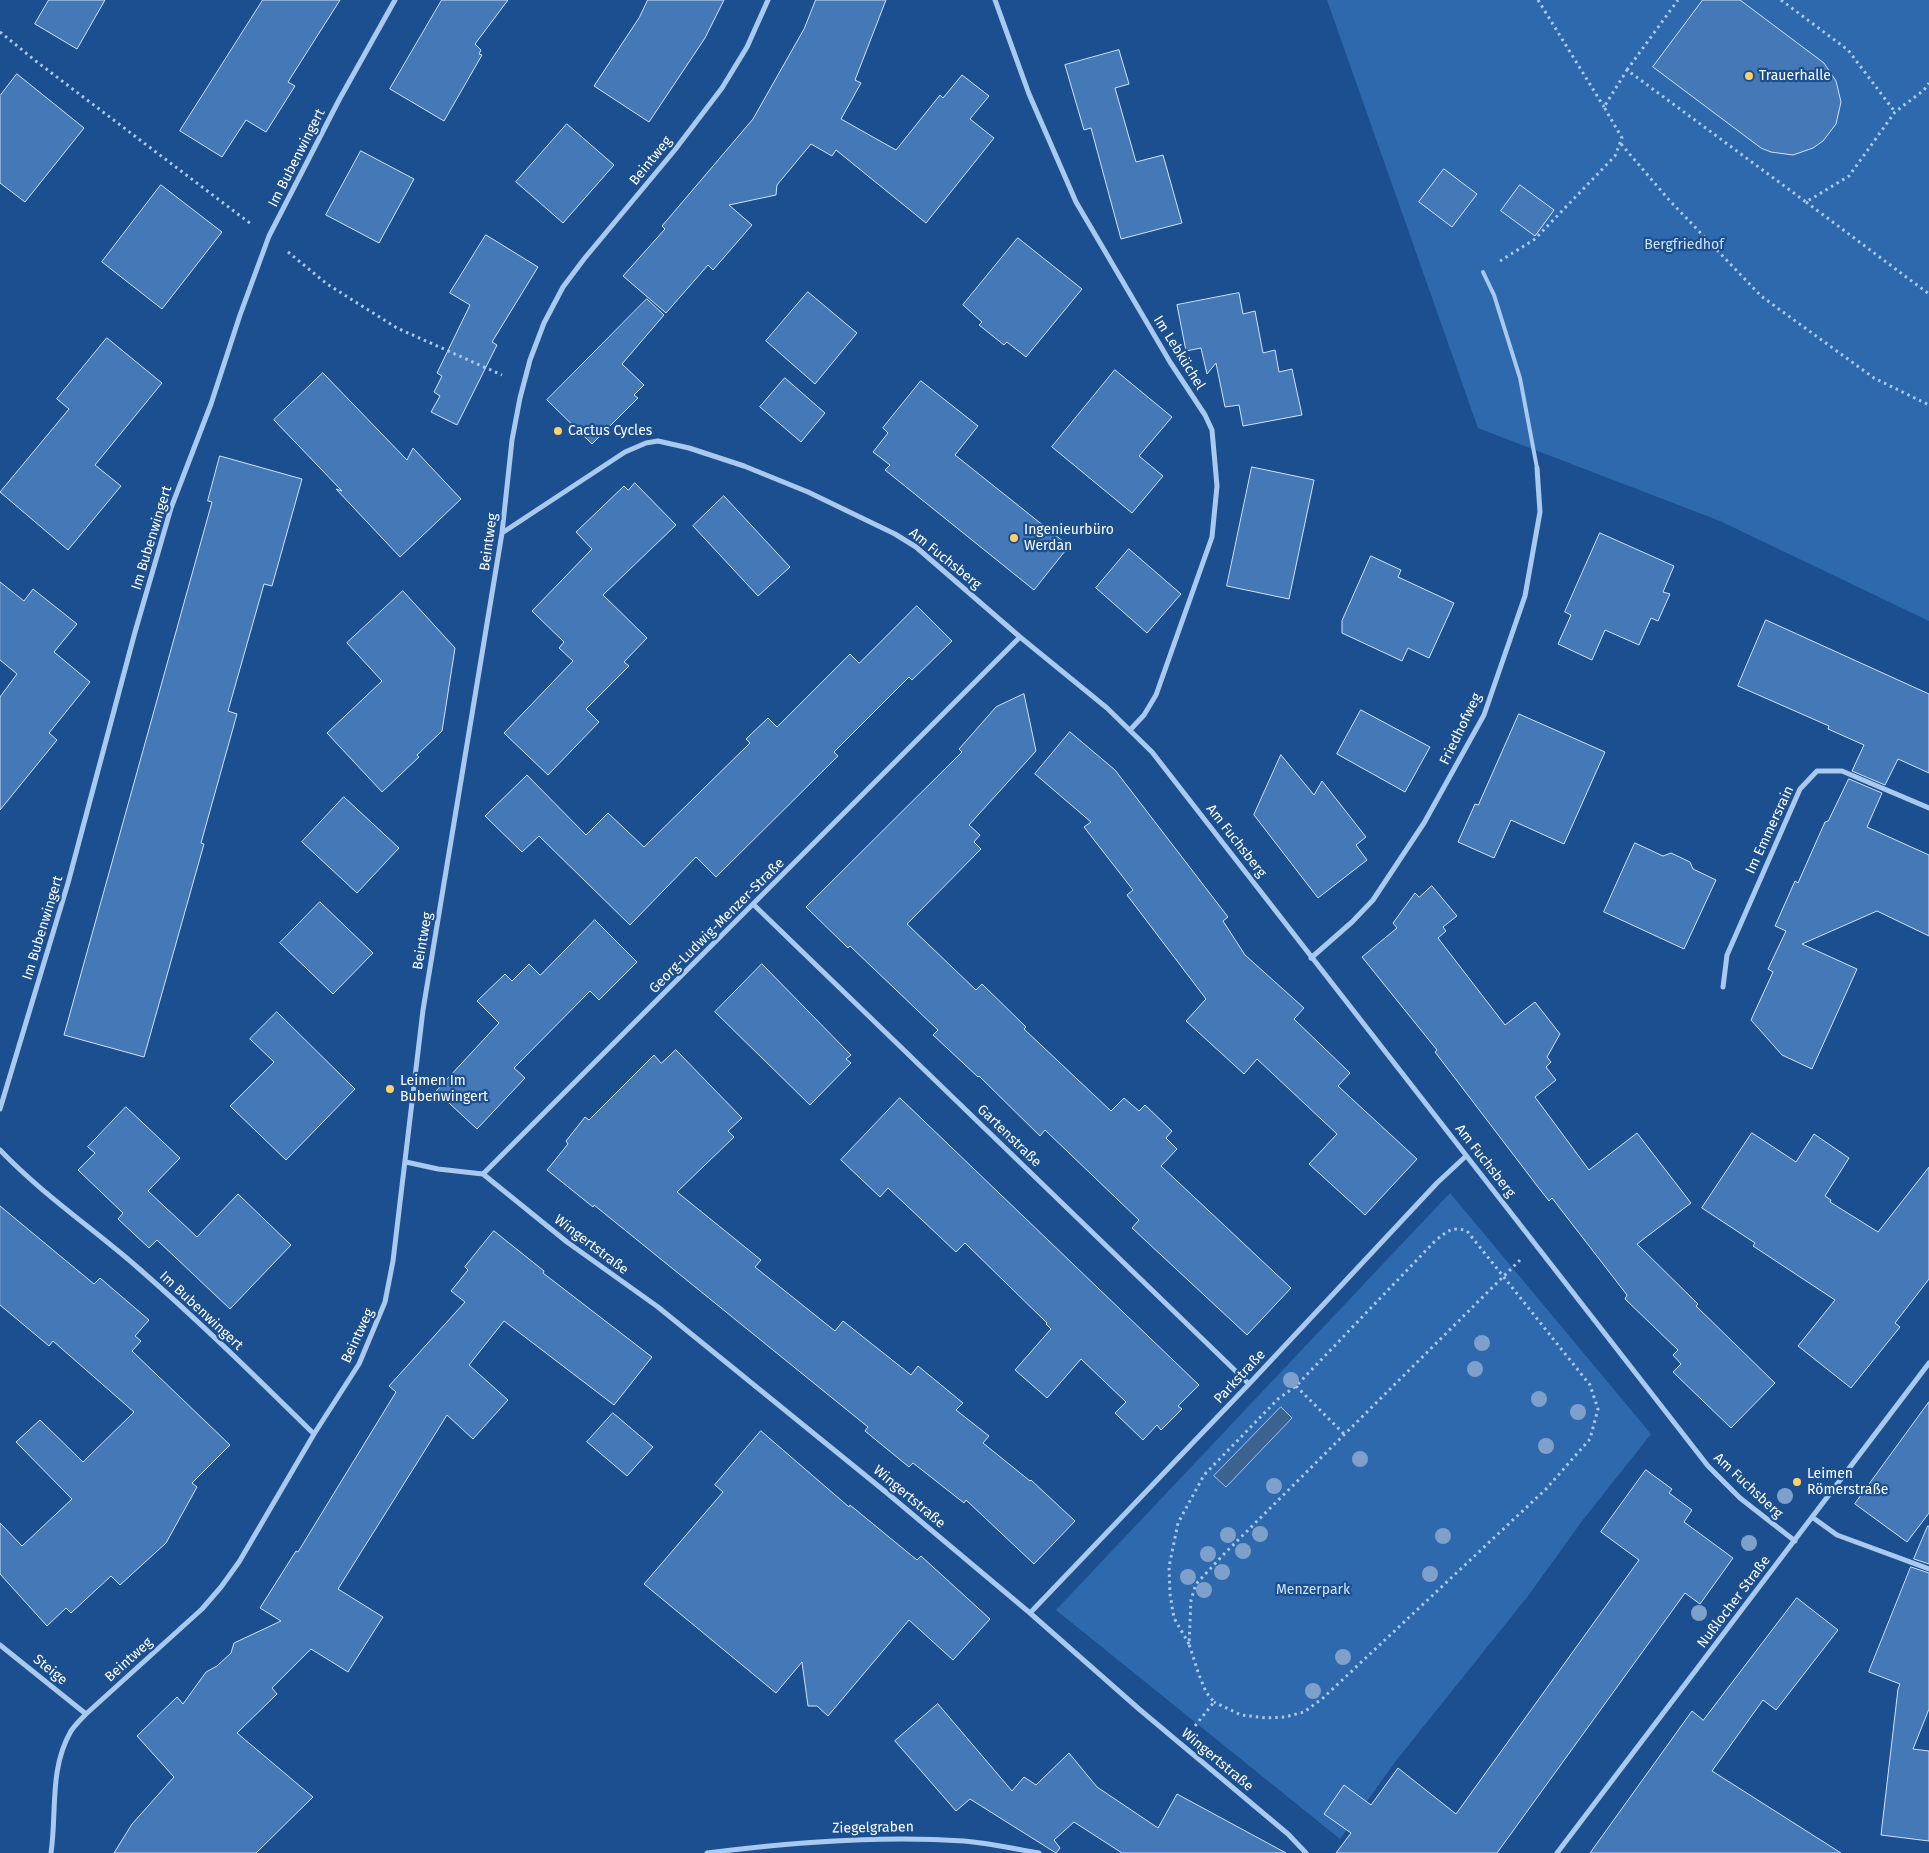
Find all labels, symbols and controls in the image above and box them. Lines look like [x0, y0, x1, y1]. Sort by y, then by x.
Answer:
place label: Trauerhalle [1759, 68, 1831, 84]
marker: Trauerhalle [1743, 70, 1755, 82]
street label: Im Bubenwingert [265, 106, 329, 210]
street label: Beintweg [626, 133, 676, 189]
park label: Bergfriedhof [1644, 237, 1724, 253]
street label: Im Lebküchel [1150, 313, 1208, 393]
place label: Cactus Cycles [568, 423, 652, 439]
marker: Cactus Cycles [552, 425, 564, 437]
street label: Im Bubenwingert [128, 484, 176, 592]
street label: Beintweg [477, 512, 501, 572]
place label: Ingenieurbüro Werdan [1024, 522, 1114, 554]
street label: Am Fuchsberg [905, 525, 985, 593]
marker: Ingenieurbüro Werdan [1008, 532, 1020, 544]
street label: Friedhofweg [1436, 690, 1486, 768]
street label: Im Emmersrain [1742, 783, 1798, 877]
street label: Am Fuchsberg [1202, 801, 1270, 881]
street label: Georg-Ludwig-Menzer-Straße [646, 855, 788, 997]
street label: Im Bubenwingert [19, 874, 67, 982]
street label: Beintweg [410, 911, 436, 971]
place label: Leimen Im Bubenwingert [400, 1073, 488, 1106]
marker: Leimen Im Bubenwingert [384, 1083, 396, 1095]
street label: Gartenstraße [973, 1101, 1045, 1171]
street label: Am Fuchsberg [1451, 1121, 1519, 1201]
street label: Wingertstraße [550, 1212, 632, 1278]
street label: Im Bubenwingert [156, 1268, 246, 1354]
street label: Beintweg [338, 1306, 378, 1366]
street label: Parkstraße [1211, 1347, 1269, 1407]
street label: Am Fuchsberg [1710, 1450, 1786, 1522]
street label: Wingertstraße [870, 1462, 948, 1532]
place label: Leimen Römerstraße [1807, 1466, 1888, 1498]
marker: Leimen Römerstraße [1791, 1476, 1803, 1488]
street label: Nußlocher Straße [1694, 1553, 1774, 1651]
park label: Menzerpark [1276, 1582, 1350, 1598]
street label: Beintweg [102, 1634, 156, 1686]
street label: Steige [30, 1651, 70, 1689]
street label: Wingertstraße [1178, 1725, 1256, 1795]
street label: Ziegelgraben [832, 1819, 914, 1837]

